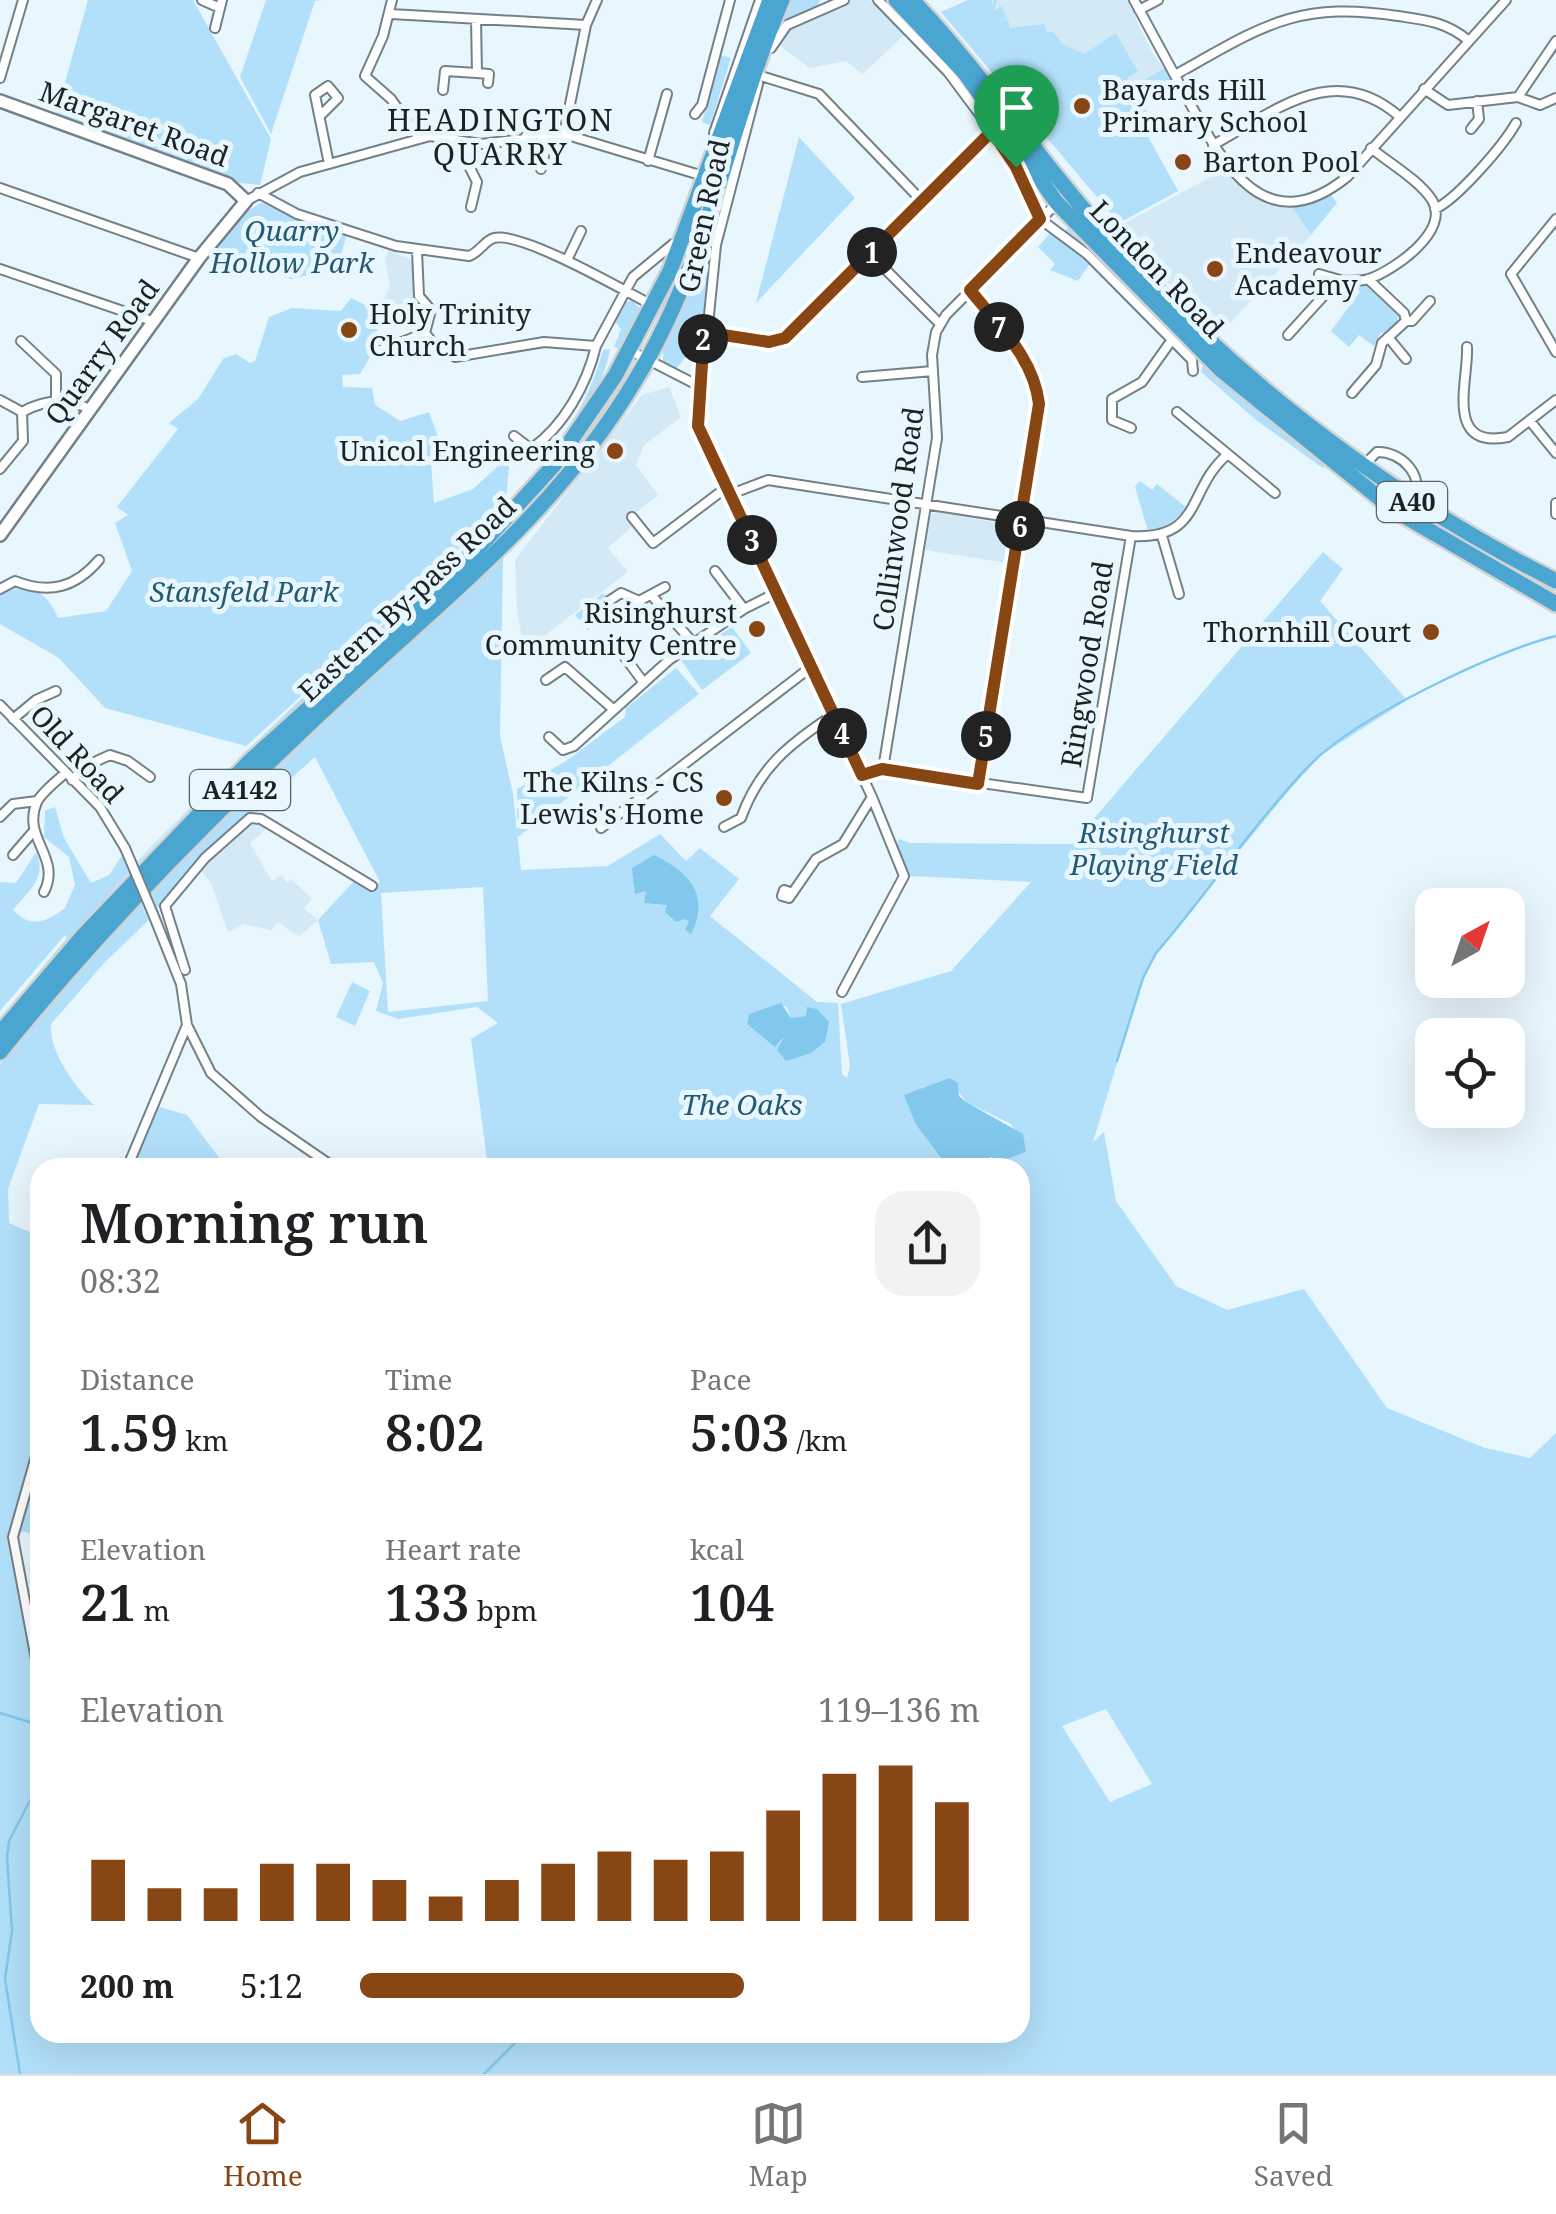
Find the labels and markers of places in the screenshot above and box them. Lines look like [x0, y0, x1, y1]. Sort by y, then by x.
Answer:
pin [974, 65, 1059, 168]
place label: Bayards Hill Primary School [1102, 70, 1308, 140]
marker: Bayards Hill Primary School [1071, 95, 1093, 117]
place label: Barton Pool [1203, 142, 1360, 180]
marker: Barton Pool [1172, 151, 1194, 173]
pin: 1 [847, 227, 897, 277]
place label: Endeavour Academy [1235, 233, 1382, 303]
marker: Endeavour Academy [1204, 258, 1226, 280]
place label: Holy Trinity Church [369, 294, 531, 364]
pin: 7 [974, 302, 1024, 352]
pin: 2 [678, 314, 728, 364]
marker: Holy Trinity Church [338, 319, 360, 341]
place label: Unicol Engineering [339, 431, 595, 469]
marker: Unicol Engineering [604, 440, 626, 462]
pin: 6 [995, 501, 1045, 551]
pin: 3 [727, 515, 777, 565]
place label: Risinghurst Community Centre [485, 593, 737, 663]
place label: Thornhill Court [1203, 612, 1411, 650]
marker: Risinghurst Community Centre [746, 618, 768, 640]
marker: Thornhill Court [1420, 621, 1442, 643]
pin: 4 [817, 708, 867, 758]
pin: 5 [961, 711, 1011, 761]
place label: The Kilns - CS Lewis's Home [520, 762, 704, 832]
marker: The Kilns - CS Lewis's Home [713, 787, 735, 809]

